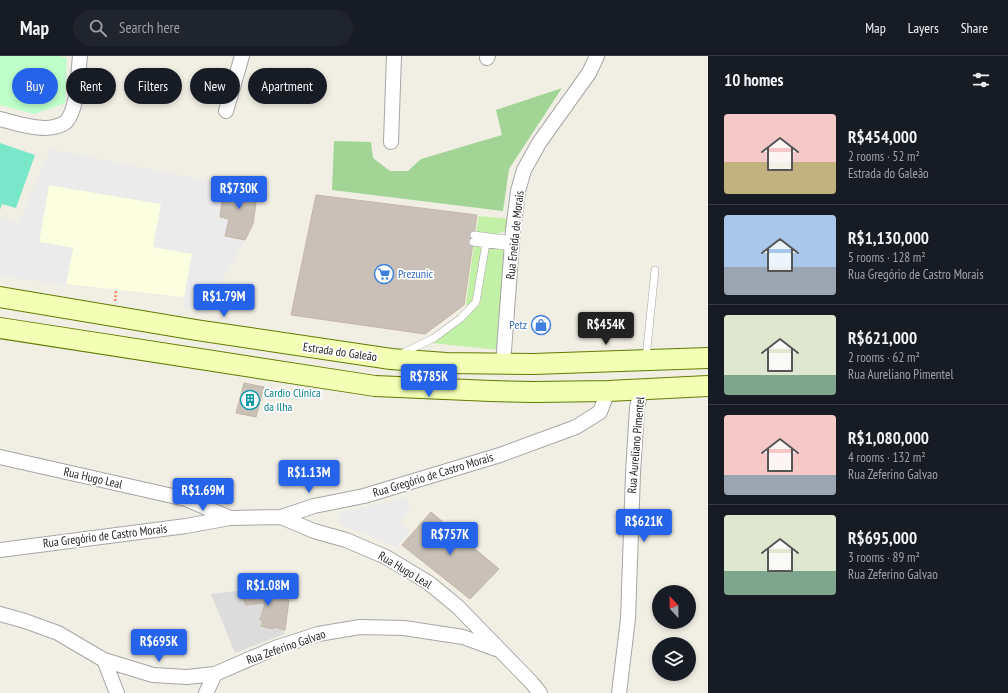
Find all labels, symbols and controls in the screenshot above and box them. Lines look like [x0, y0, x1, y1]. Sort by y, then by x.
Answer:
search box [73, 10, 353, 46]
text: Map [20, 16, 49, 40]
icon: search [87, 17, 109, 39]
text: Search here [119, 18, 180, 37]
text: Map [865, 19, 886, 37]
text: Layers [908, 19, 939, 37]
text: Share [961, 19, 988, 37]
chip: Buy [12, 68, 58, 104]
chip: Rent [66, 68, 116, 104]
chip: Filters [124, 68, 182, 104]
chip: New [190, 68, 240, 104]
chip: Apartment [248, 68, 327, 104]
text: 10 homes [724, 69, 783, 91]
icon: filters [970, 69, 992, 91]
text: R$454,000 [848, 126, 917, 148]
icon: home [756, 130, 804, 178]
text: 2 rooms · 52 m² [848, 148, 920, 165]
text: Estrada do Galeão [848, 165, 929, 182]
pin: R$730K [206, 176, 272, 210]
text: R$730K [220, 180, 258, 197]
street label: Rua Eneida de Morais [502, 190, 527, 280]
text: R$1,130,000 [848, 227, 929, 249]
icon: home [756, 231, 804, 279]
text: 5 rooms · 128 m² [848, 249, 926, 266]
supermarket icon: Prezunic [373, 263, 395, 285]
place label: Prezunic [398, 266, 434, 281]
text: Rua Gregório de Castro Morais [848, 266, 984, 283]
pin: R$1.79M [187, 284, 261, 318]
text: R$1.79M [203, 288, 245, 305]
pin: R$454K [573, 312, 639, 346]
shop icon: Petz [530, 314, 552, 336]
text: R$454K [587, 316, 625, 333]
place label: Petz [509, 317, 527, 332]
text: R$621,000 [848, 327, 917, 349]
icon: home [756, 331, 804, 379]
street label: Estrada do Galeão [302, 339, 378, 364]
text: 2 rooms · 62 m² [848, 349, 920, 366]
pin: R$785K [396, 364, 462, 398]
text: Rua Aureliano Pimentel [848, 366, 953, 383]
text: R$785K [410, 368, 448, 385]
place label: Cardio Clínica da Ilha [264, 385, 321, 414]
building icon: Cardio Clínica da Ilha [239, 389, 261, 411]
street label: Rua Aureliano Pimentel [624, 396, 647, 494]
text: R$1,080,000 [848, 427, 929, 449]
icon: home [756, 431, 804, 479]
street label: Rua Gregório de Castro Morais [371, 449, 495, 500]
text: 4 rooms · 132 m² [848, 449, 926, 466]
pin: R$1.13M [272, 460, 346, 494]
street label: Rua Hugo Leal [62, 463, 124, 492]
text: R$1.13M [288, 464, 330, 481]
text: Rua Zeferino Galvao [848, 466, 938, 483]
pin: R$1.69M [166, 478, 240, 512]
text: R$1.69M [182, 482, 224, 499]
pin: R$621K [611, 509, 677, 543]
text: R$621K [625, 513, 663, 530]
street label: Rua Gregório de Castro Morais [42, 520, 168, 551]
pin: R$757K [417, 522, 483, 556]
text: R$757K [431, 526, 469, 543]
text: R$695,000 [848, 527, 917, 549]
icon: home [756, 531, 804, 579]
street label: Rua Hugo Leal [376, 548, 435, 592]
text: 3 rooms · 89 m² [848, 549, 920, 566]
text: Rua Zeferino Galvao [848, 566, 938, 583]
pin: R$1.08M [231, 573, 305, 607]
text: R$1.08M [247, 577, 289, 594]
north arrow [652, 585, 696, 629]
map controls [652, 585, 696, 681]
street label: Rua Zeferino Galvao [244, 626, 327, 667]
pin: R$695K [126, 629, 192, 663]
text: R$695K [140, 633, 178, 650]
button: layers [652, 637, 696, 681]

